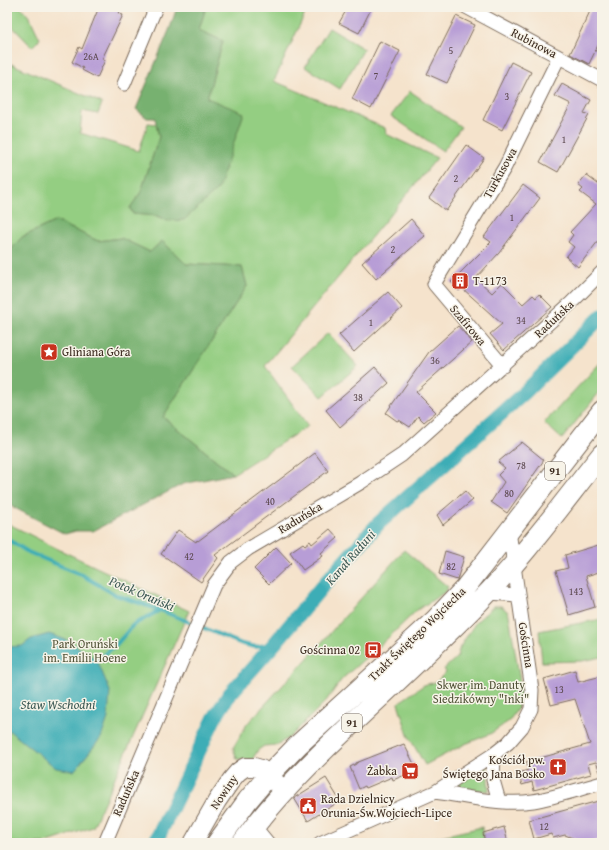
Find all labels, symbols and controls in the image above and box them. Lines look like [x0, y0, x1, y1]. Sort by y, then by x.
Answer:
street label: Rubinowa [508, 23, 560, 62]
house number: 5 [449, 43, 454, 58]
house number: 26A [83, 49, 99, 64]
house number: 7 [374, 68, 379, 83]
house number: 3 [505, 89, 510, 104]
house number: 1 [562, 132, 567, 147]
street label: Turkusowa [479, 144, 521, 201]
house number: 2 [454, 171, 459, 186]
house number: 1 [510, 210, 515, 225]
house number: 2 [391, 242, 396, 257]
building icon: T-1173 [450, 271, 470, 291]
place label: T-1173 [473, 272, 507, 289]
street label: Raduńska [530, 296, 578, 341]
street label: Szafirowa [446, 301, 491, 349]
house number: 34 [516, 313, 526, 328]
house number: 1 [369, 315, 374, 330]
place icon: Gliniana Góra [39, 342, 59, 362]
place label: Gliniana Góra [62, 343, 131, 360]
house number: 36 [430, 353, 440, 368]
house number: 38 [353, 390, 363, 405]
house number: 78 [516, 458, 526, 473]
road number: 91 [545, 462, 565, 480]
house number: 80 [504, 486, 514, 501]
house number: 40 [265, 494, 275, 509]
street label: Raduńska [274, 498, 325, 537]
water label: Kanał Raduni [320, 525, 380, 590]
house number: 42 [184, 549, 194, 564]
house number: 82 [446, 559, 456, 574]
water label: Potok Oruński [105, 571, 178, 616]
street label: Trakt Świętego Wojciecha [364, 582, 469, 685]
house number: 143 [569, 584, 583, 599]
street label: Gościnna [515, 621, 539, 669]
park label: Park Oruński im. Emilii Hoene [44, 635, 127, 666]
bus stop icon: Gościnna 02 [363, 640, 383, 660]
place label: Gościnna 02 [300, 641, 360, 658]
park label: Skwer im. Danuty Siedzikówny "Inki" [433, 676, 529, 707]
house number: 13 [554, 682, 564, 697]
water label: Staw Wschodni [21, 695, 96, 714]
road number: 91 [342, 714, 362, 732]
place label: Kościół pw. Świętego Jana Bosko [443, 751, 545, 782]
church icon: Kościół pw. Świętego Jana Bosko [548, 757, 568, 777]
supermarket icon: Żabka [400, 761, 420, 781]
place label: Żabka [367, 762, 397, 779]
street label: Raduńska [108, 767, 143, 819]
street label: Nowiny [206, 771, 241, 812]
place label: Rada Dzielnicy Orunia-Św.Wojciech-Lipce [321, 790, 452, 821]
public building icon: Rada Dzielnicy Orunia-Św.Wojciech-Lipce [298, 796, 318, 816]
house number: 12 [539, 819, 549, 834]

